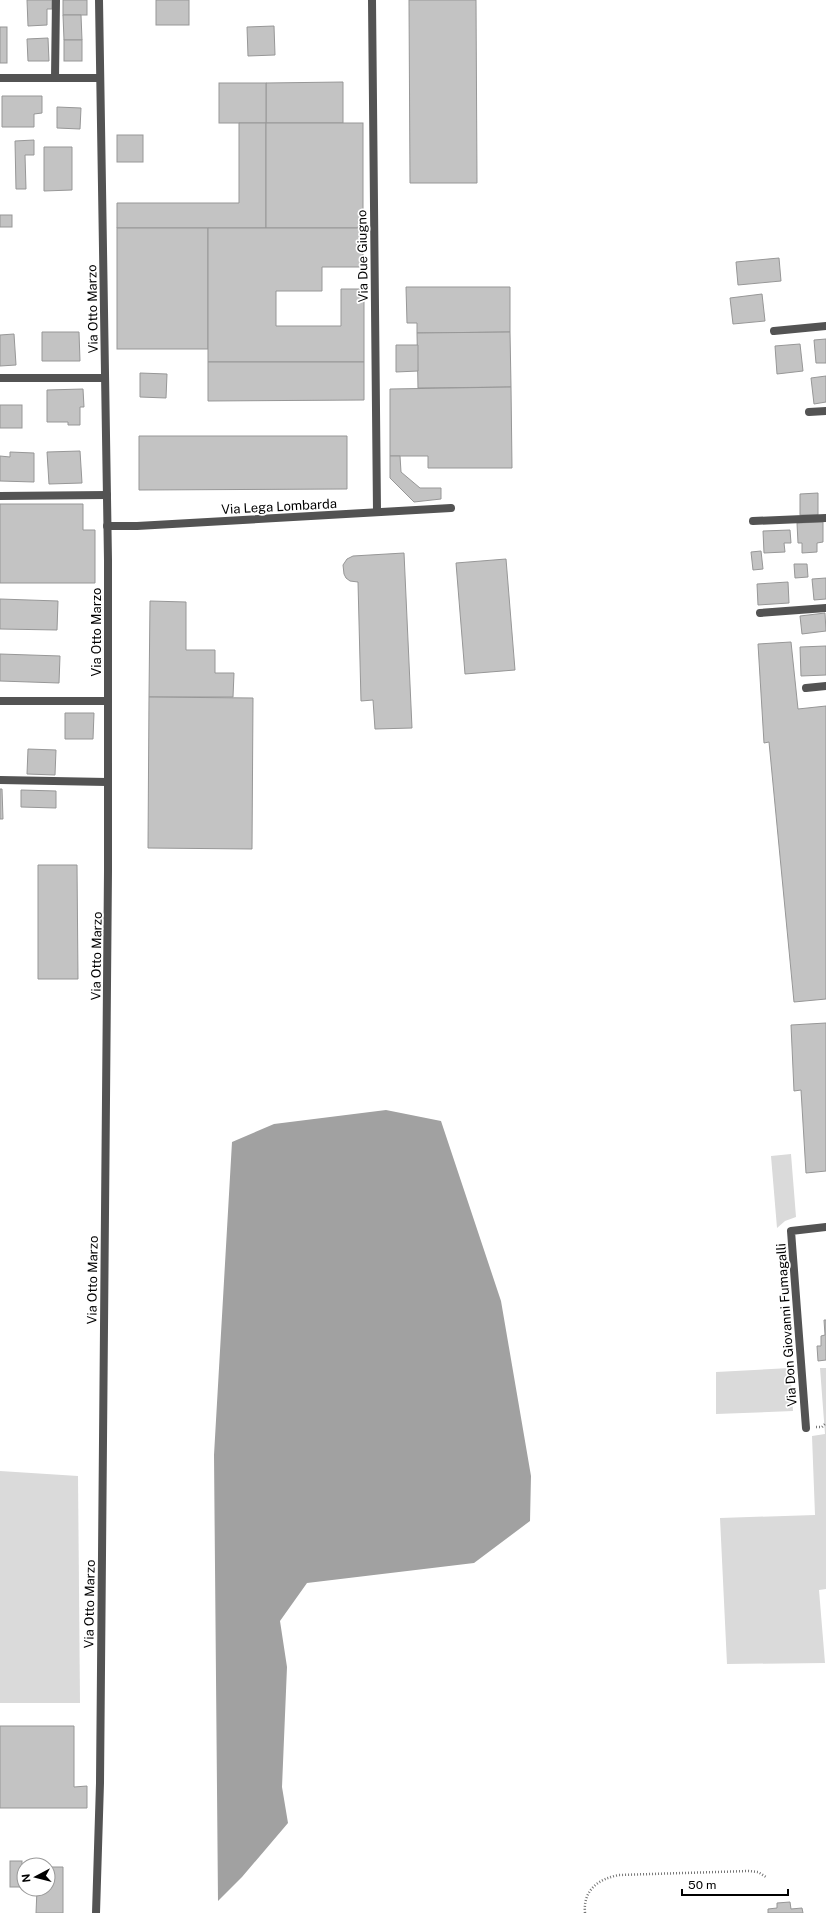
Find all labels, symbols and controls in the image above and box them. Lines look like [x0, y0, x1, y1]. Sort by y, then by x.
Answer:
street label: Via Due Giugno [354, 210, 371, 302]
street label: Via Otto Marzo [84, 264, 101, 354]
street label: Via Lega Lombarda [221, 496, 337, 517]
street label: Via Otto Marzo [89, 588, 104, 676]
street label: Via Otto Marzo [88, 911, 105, 1001]
street label: Via Otto Marzo [84, 1235, 101, 1325]
street label: Via Don Giovanni Fumagalli [773, 1243, 800, 1407]
street label: Via Otto Marzo [81, 1559, 98, 1649]
north arrow [16, 1857, 56, 1897]
scale bar [682, 1871, 788, 1897]
text: N [20, 1873, 33, 1883]
text: 50 m [688, 1878, 716, 1892]

